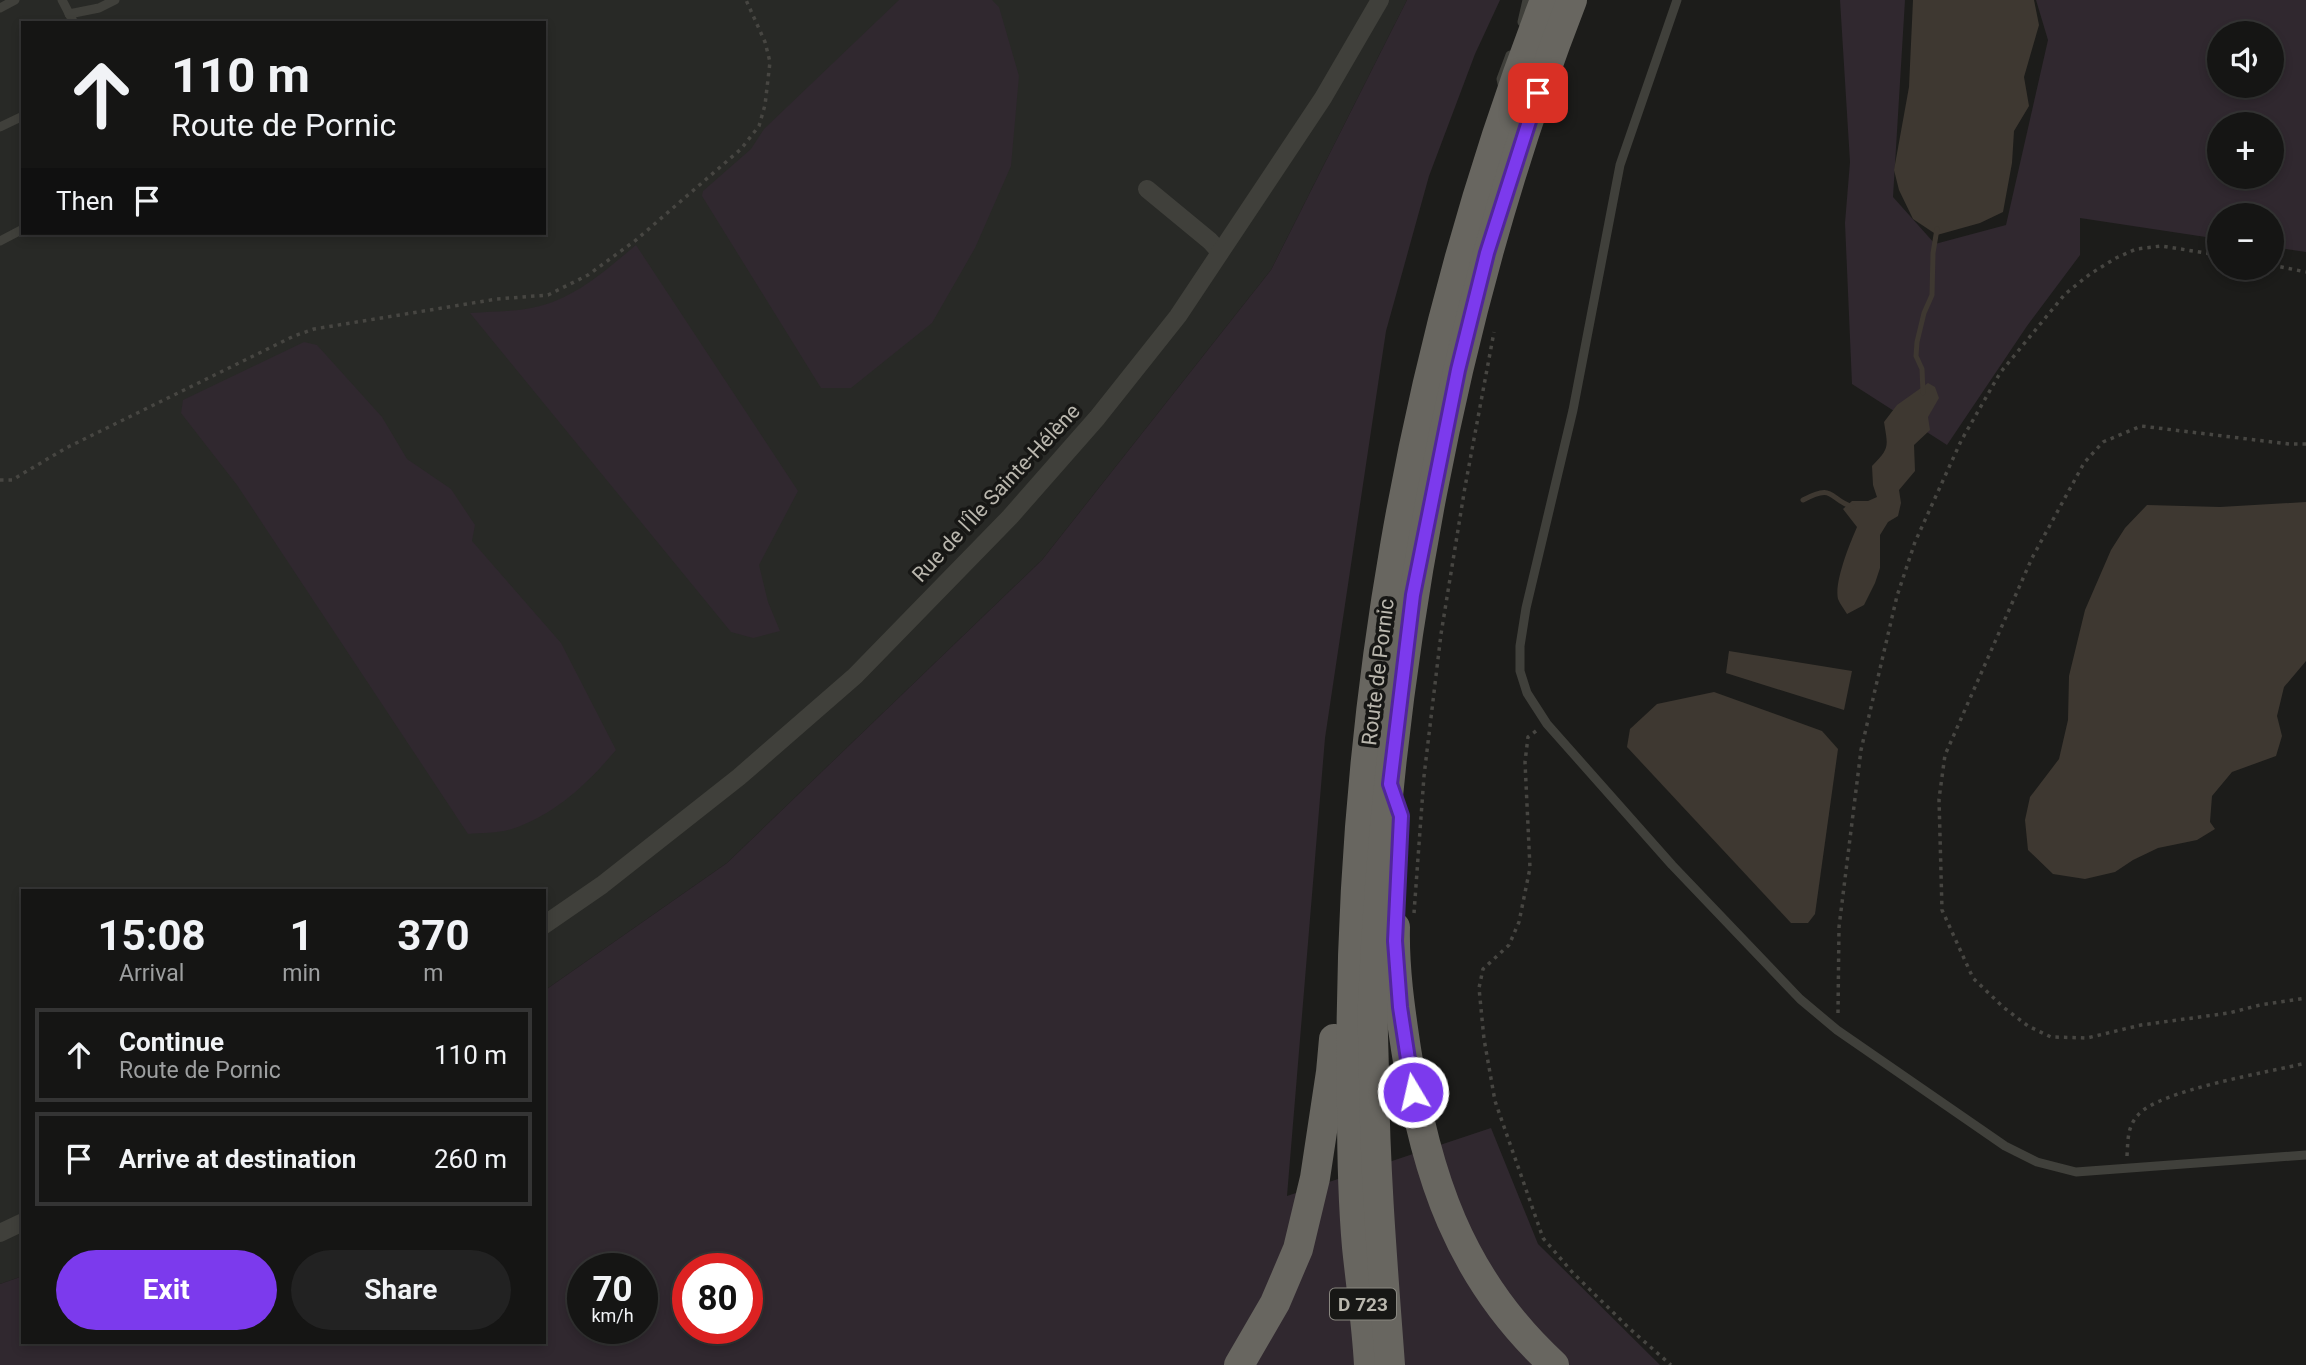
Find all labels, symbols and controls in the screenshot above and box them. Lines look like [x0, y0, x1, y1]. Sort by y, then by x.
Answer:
map controls [2207, 21, 2284, 280]
button: sound [2207, 21, 2284, 98]
text: 110 m [171, 47, 310, 104]
icon: ahead [56, 49, 147, 140]
pin [1508, 63, 1568, 123]
icon: arrive [1519, 74, 1557, 112]
text: Route de Pornic [171, 106, 396, 144]
button: + [2207, 112, 2284, 189]
icon: arrive [128, 182, 166, 220]
text: Then [56, 186, 114, 216]
button: − [2207, 203, 2284, 280]
street label: Rue de l'Île Sainte-Hélène [907, 399, 1085, 587]
street label: Route de Pornic [1357, 597, 1399, 747]
text: 15:08 [98, 911, 206, 960]
text: 1 [289, 911, 314, 960]
text: 370 [397, 911, 470, 960]
text: Arrival [119, 960, 184, 987]
text: min [282, 960, 321, 987]
text: m [423, 960, 443, 987]
text: Continue [119, 1027, 224, 1057]
icon: ahead [60, 1036, 98, 1074]
text: 110 m [434, 1040, 507, 1070]
position arrow [1376, 1055, 1450, 1129]
text: Route de Pornic [119, 1057, 281, 1084]
icon: arrive [60, 1140, 98, 1178]
text: Arrive at destination [119, 1144, 356, 1174]
text: 260 m [434, 1144, 507, 1174]
button: Exit [56, 1250, 277, 1330]
button: Share [291, 1250, 511, 1330]
speed limit sign: 80 [672, 1253, 763, 1344]
text: 70 [592, 1269, 633, 1310]
road number: D 723 [1330, 1288, 1396, 1320]
text: km/h [591, 1305, 634, 1326]

